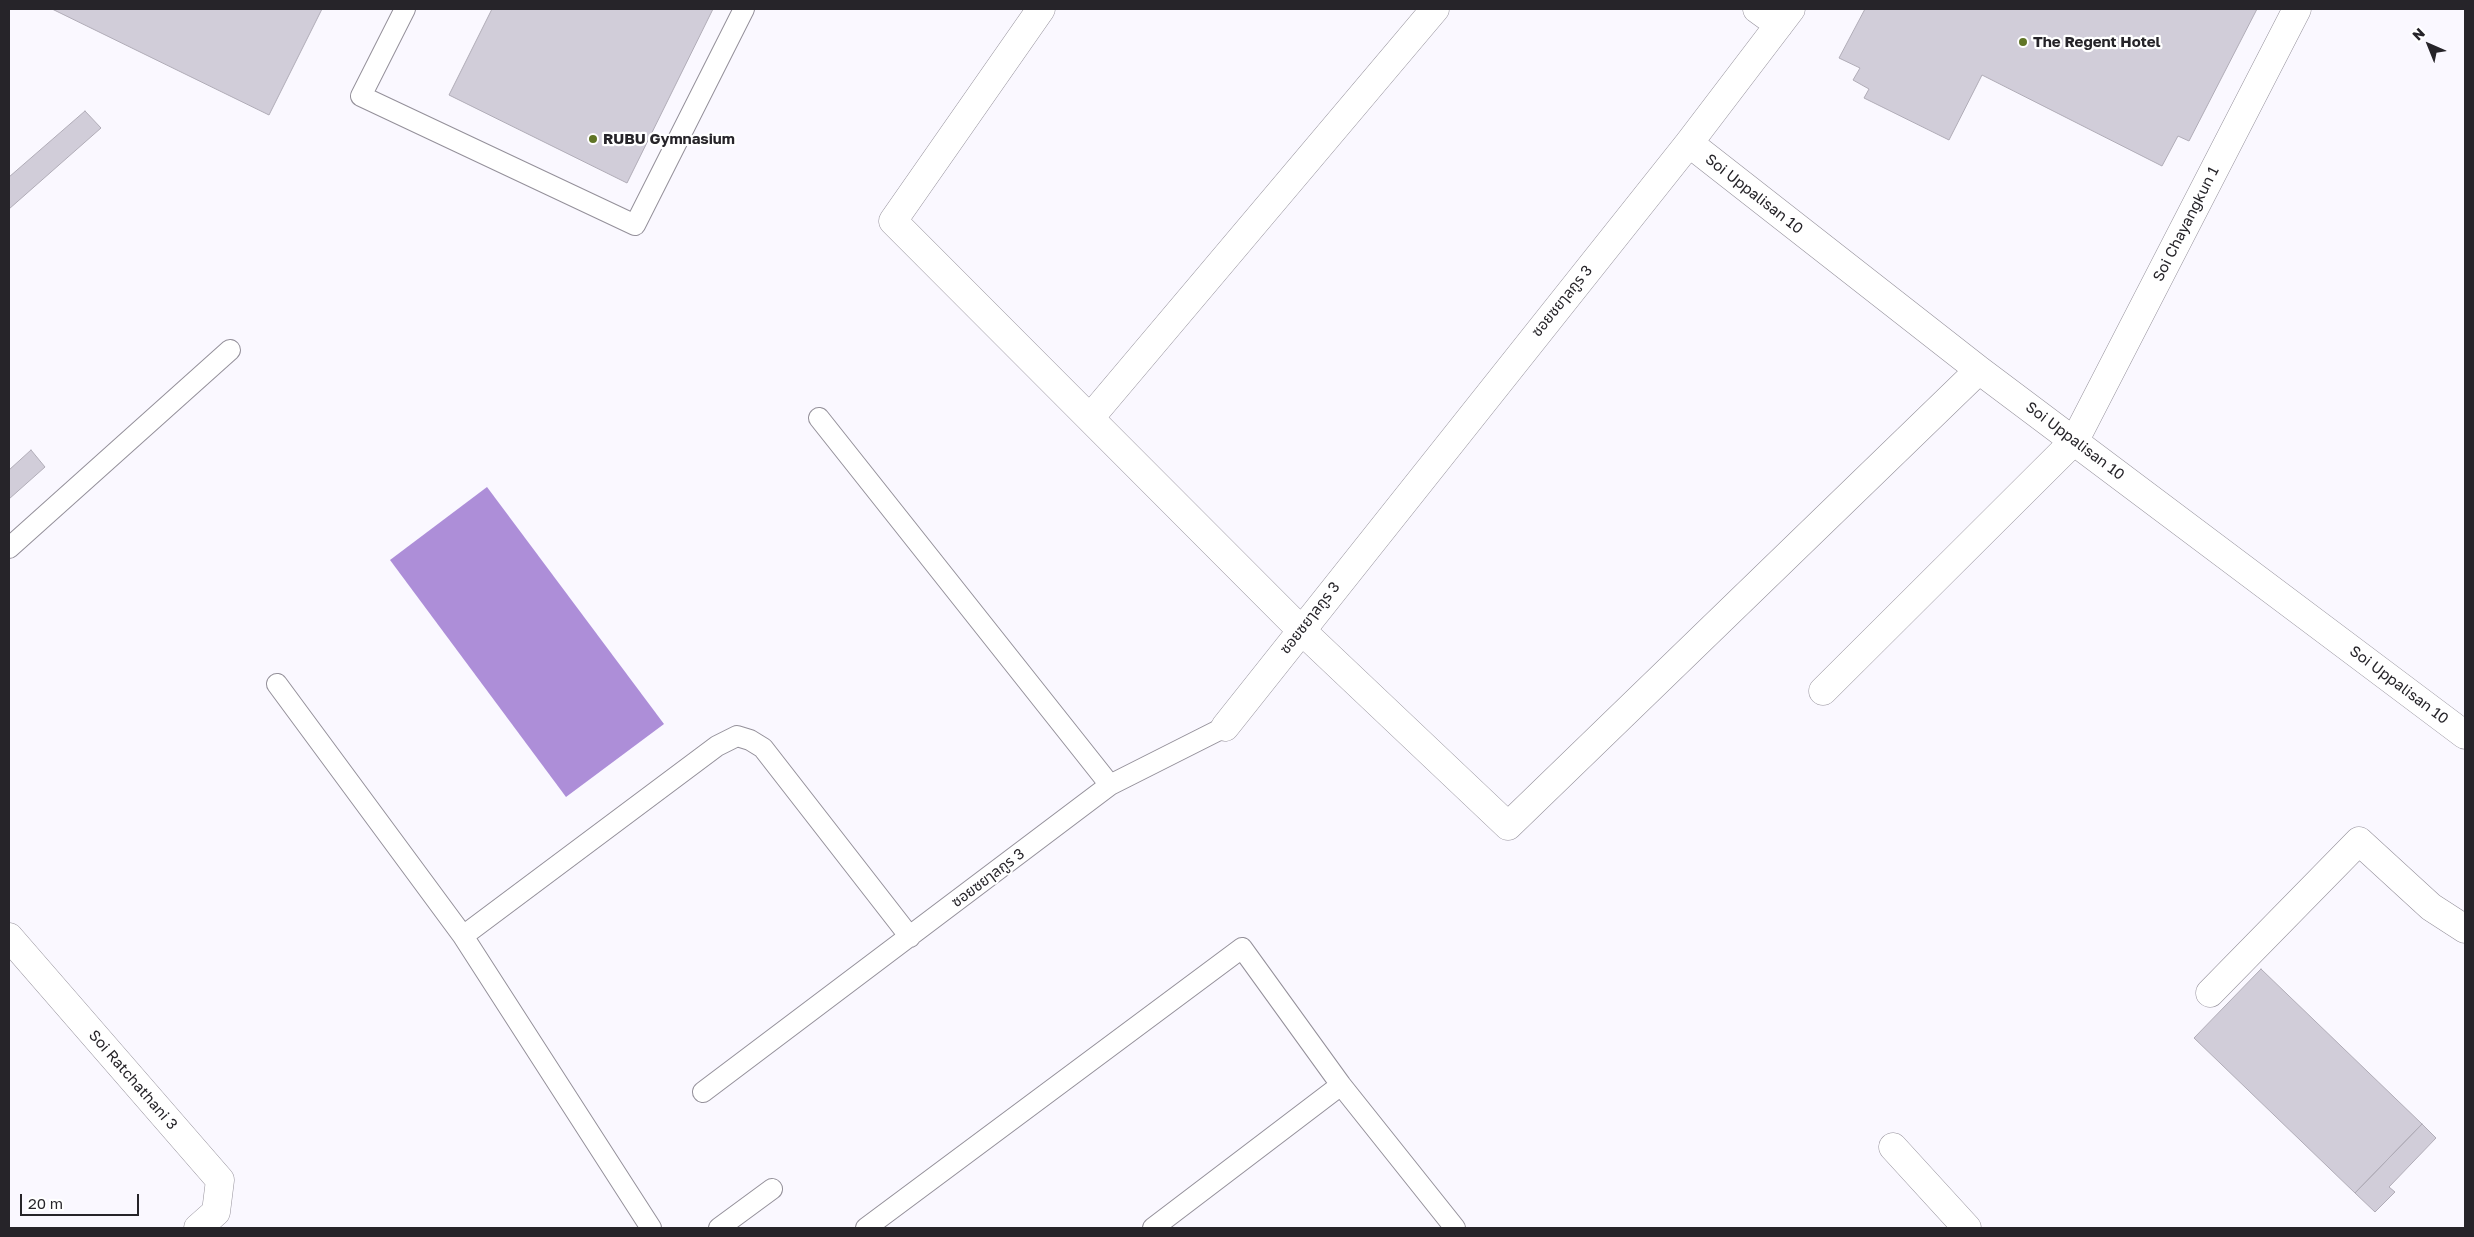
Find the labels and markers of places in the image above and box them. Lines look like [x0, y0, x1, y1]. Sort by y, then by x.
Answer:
place label: The Regent Hotel [2033, 33, 2161, 51]
marker: The Regent Hotel [2017, 36, 2029, 48]
place label: RUBU Gymnasium [603, 130, 735, 148]
marker: RUBU Gymnasium [587, 133, 599, 145]

